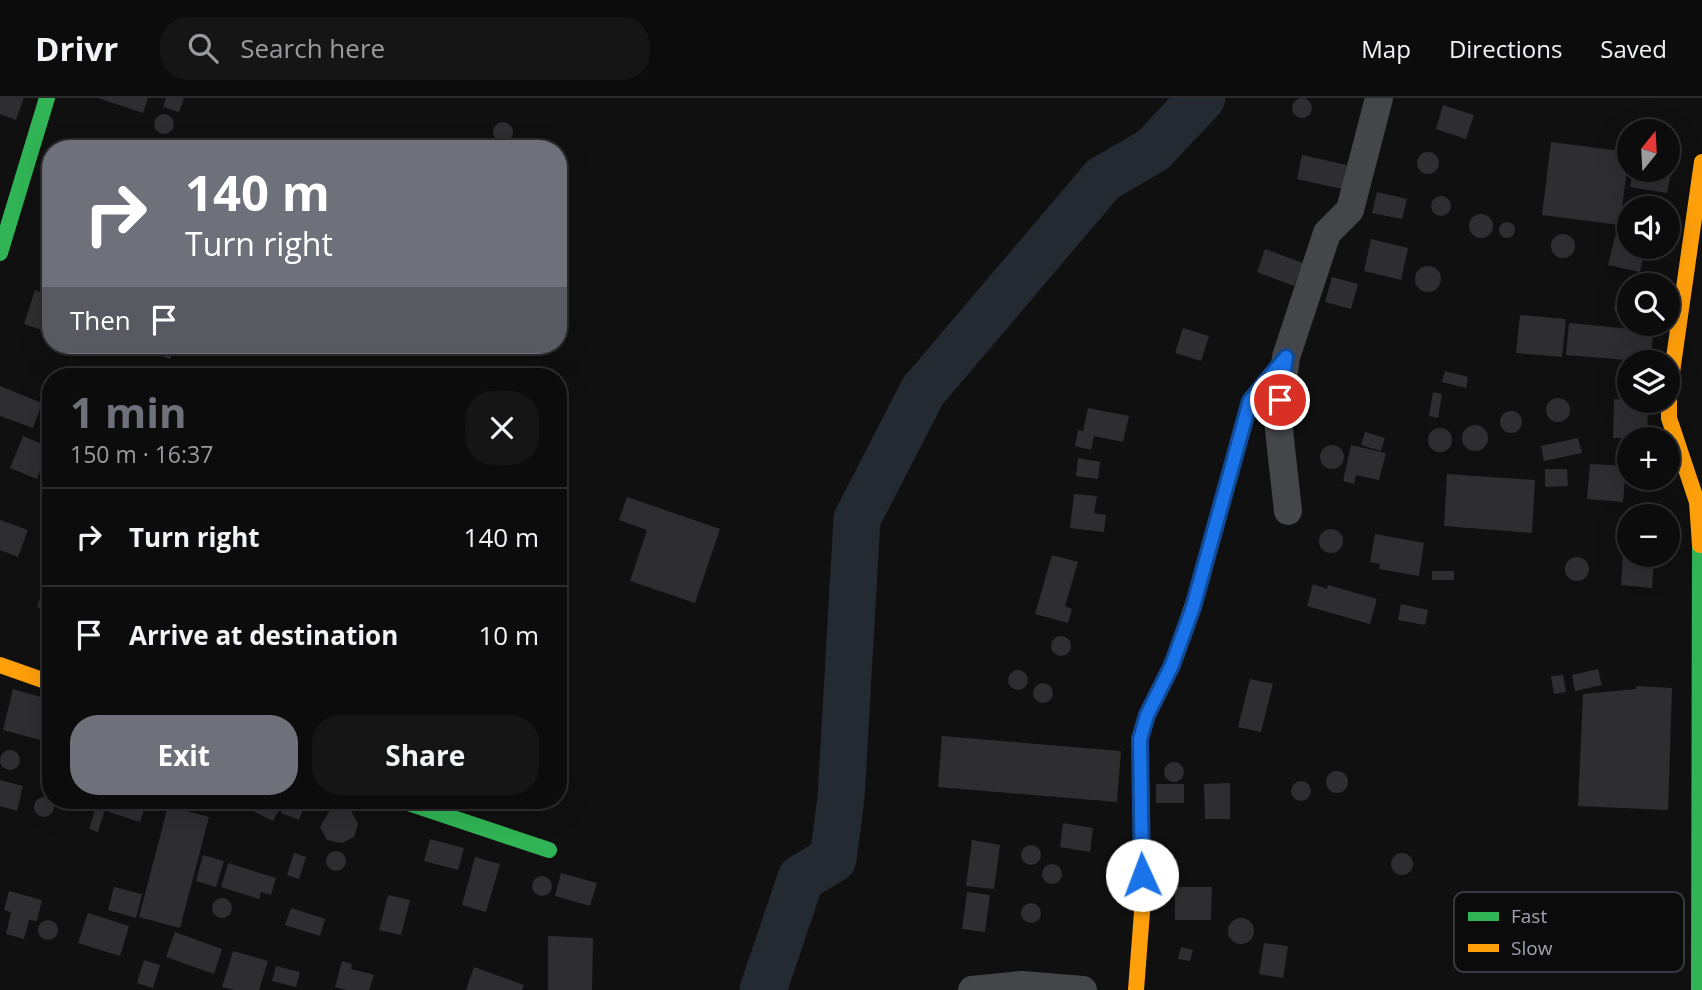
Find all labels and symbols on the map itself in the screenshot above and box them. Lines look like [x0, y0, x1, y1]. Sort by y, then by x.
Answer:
north arrow [1617, 119, 1680, 182]
pin [1250, 370, 1310, 430]
position arrow [1105, 838, 1179, 912]
legend [1454, 892, 1684, 972]
text: Fast [1511, 903, 1547, 929]
text: Slow [1511, 935, 1553, 961]

